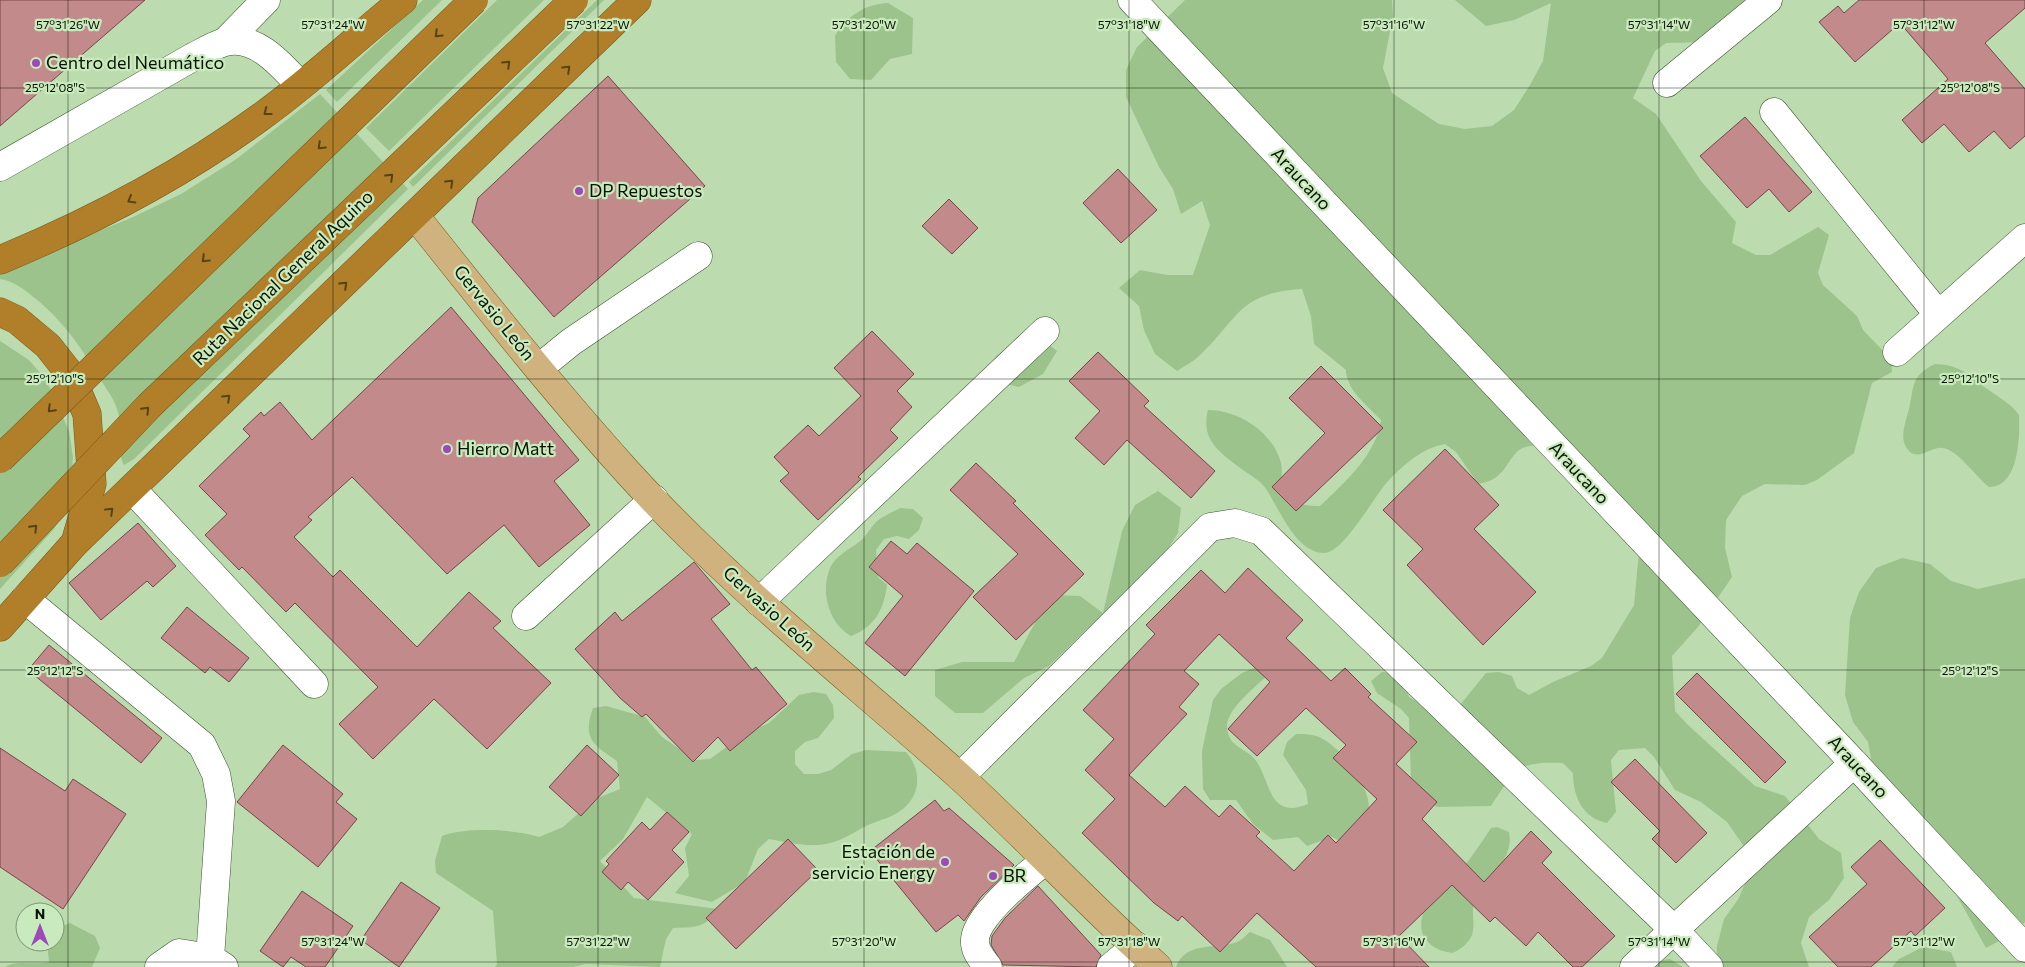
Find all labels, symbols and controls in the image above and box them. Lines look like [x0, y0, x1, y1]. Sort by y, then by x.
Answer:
text: 57°31'26"W [36, 17, 100, 31]
text: 57°31'24"W [301, 17, 365, 31]
text: 57°31'22"W [566, 17, 630, 31]
text: 57°31'20"W [832, 17, 896, 31]
text: 57°31'18"W [1098, 17, 1160, 31]
text: 57°31'16"W [1363, 17, 1425, 31]
text: 57°31'14"W [1628, 17, 1690, 31]
text: 57°31'12"W [1893, 17, 1955, 31]
one-way arrow [435, 28, 444, 37]
place label: Centro del Neumático [46, 51, 224, 73]
marker: Centro del Neumático [30, 57, 42, 69]
one-way arrow [501, 61, 510, 70]
one-way arrow [561, 66, 570, 75]
text: 25°12'08"S [25, 80, 85, 94]
text: 25°12'08"S [1940, 80, 2000, 94]
one-way arrow [264, 107, 273, 115]
one-way arrow [318, 141, 327, 150]
street label: Araucano [1267, 142, 1336, 214]
one-way arrow [384, 174, 393, 183]
one-way arrow [445, 179, 454, 188]
place label: DP Repuestos [589, 179, 702, 201]
street label: Ruta Nacional General Aquino [187, 185, 377, 369]
marker: DP Repuestos [573, 185, 585, 197]
one-way arrow [127, 194, 136, 204]
one-way arrow [201, 254, 210, 263]
street label: Gervasio León [450, 260, 540, 364]
one-way arrow [338, 282, 347, 291]
text: 25°12'10"S [26, 371, 84, 385]
text: 25°12'10"S [1941, 371, 1999, 385]
one-way arrow [221, 395, 230, 404]
one-way arrow [47, 404, 56, 413]
one-way arrow [140, 407, 149, 416]
street label: Araucano [1545, 436, 1614, 508]
place label: Hierro Matt [457, 437, 554, 459]
marker: Hierro Matt [441, 443, 453, 455]
one-way arrow [104, 508, 113, 517]
one-way arrow [28, 525, 37, 534]
street label: Gervasio León [719, 561, 820, 655]
text: 25°12'12"S [27, 663, 83, 677]
text: 25°12'12"S [1942, 663, 1998, 677]
street label: Araucano [1824, 730, 1893, 802]
place label: Estación de servicio Energy [812, 840, 935, 883]
marker: Estación de servicio Energy [939, 856, 951, 868]
place label: BR [1003, 864, 1027, 886]
marker: BR [987, 870, 999, 882]
north arrow [15, 902, 65, 952]
text: N [35, 905, 45, 922]
text: 57°31'24"W [301, 934, 365, 948]
text: 57°31'22"W [566, 934, 630, 948]
text: 57°31'20"W [832, 934, 896, 948]
text: 57°31'18"W [1098, 934, 1160, 948]
text: 57°31'16"W [1363, 934, 1425, 948]
text: 57°31'14"W [1628, 934, 1690, 948]
text: 57°31'12"W [1893, 934, 1955, 948]

